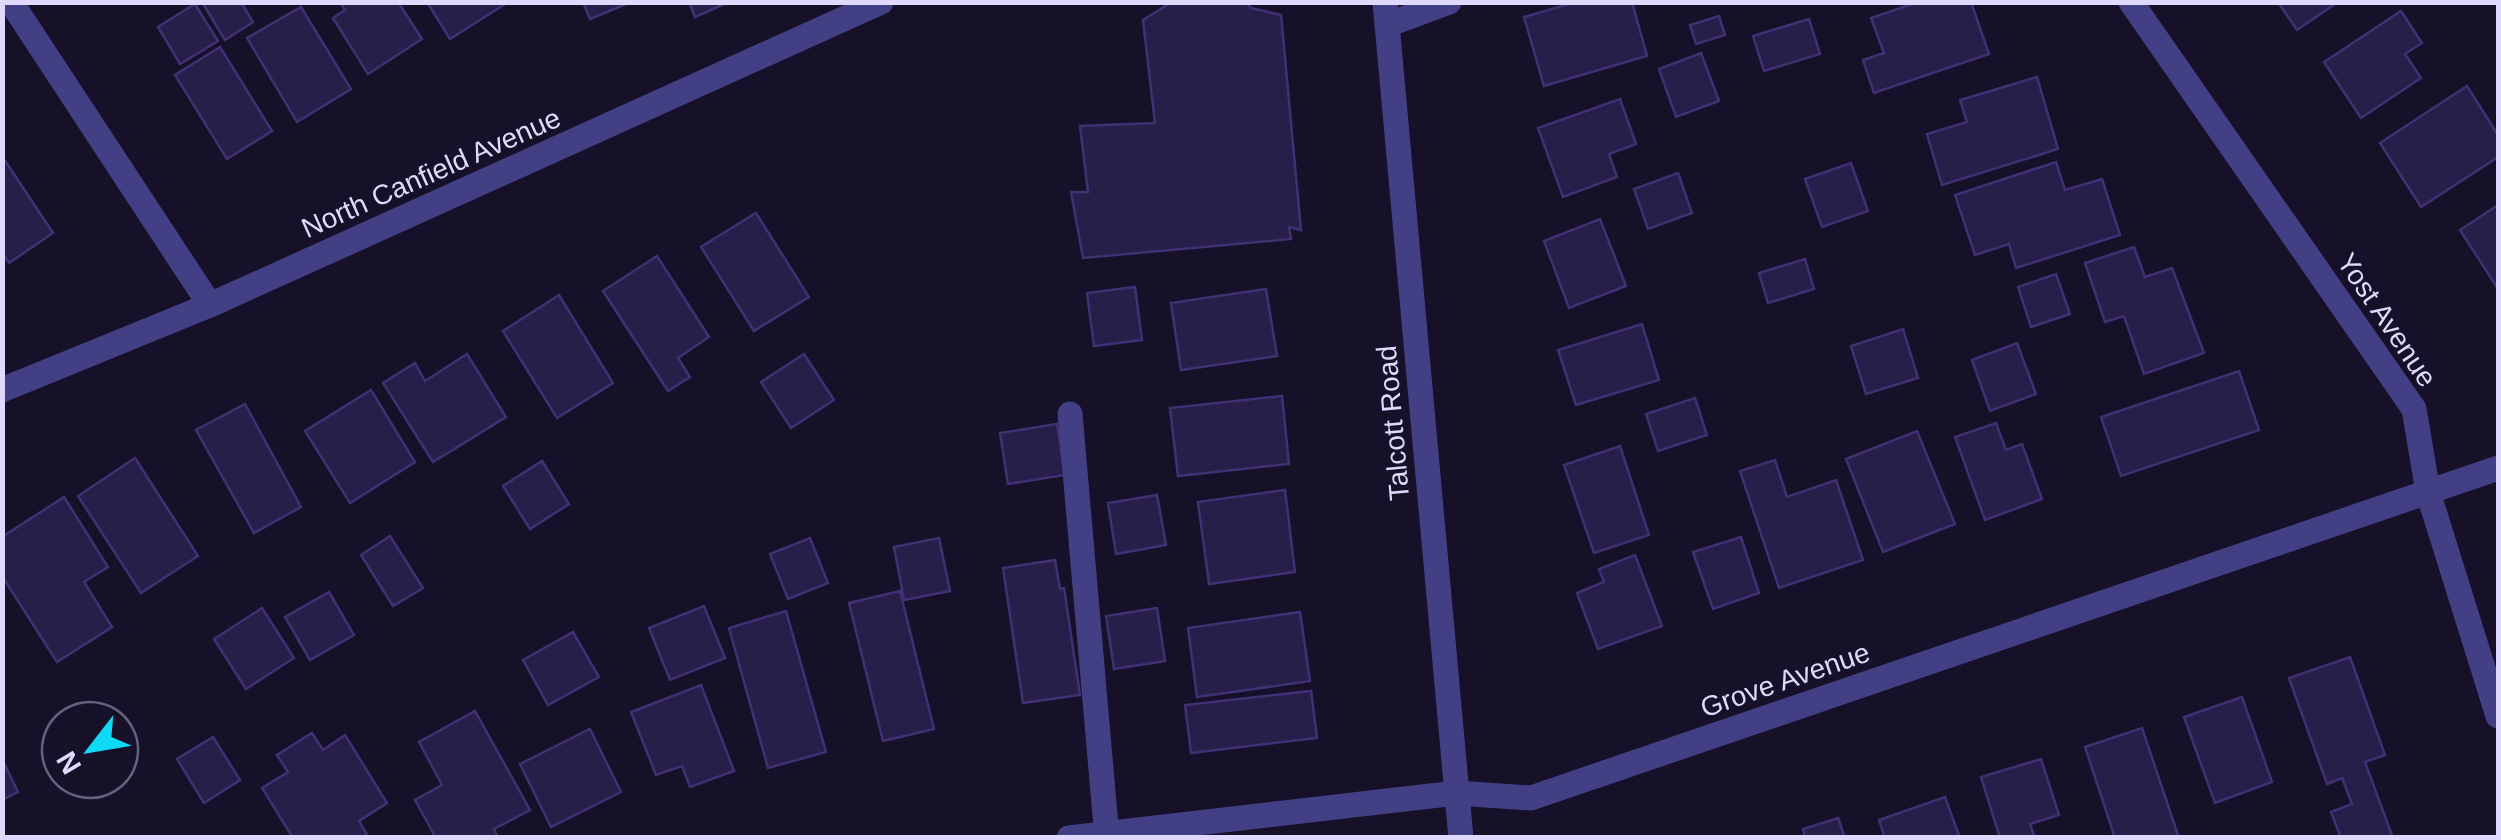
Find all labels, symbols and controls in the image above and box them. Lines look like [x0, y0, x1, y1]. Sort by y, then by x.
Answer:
street label: North Canfield Avenue [297, 102, 565, 244]
street label: Yost Avenue [2331, 247, 2443, 393]
street label: Talcott Road [1371, 344, 1415, 502]
street label: Grove Avenue [1696, 637, 1874, 723]
north arrow [40, 700, 140, 800]
text: N [51, 746, 87, 779]

